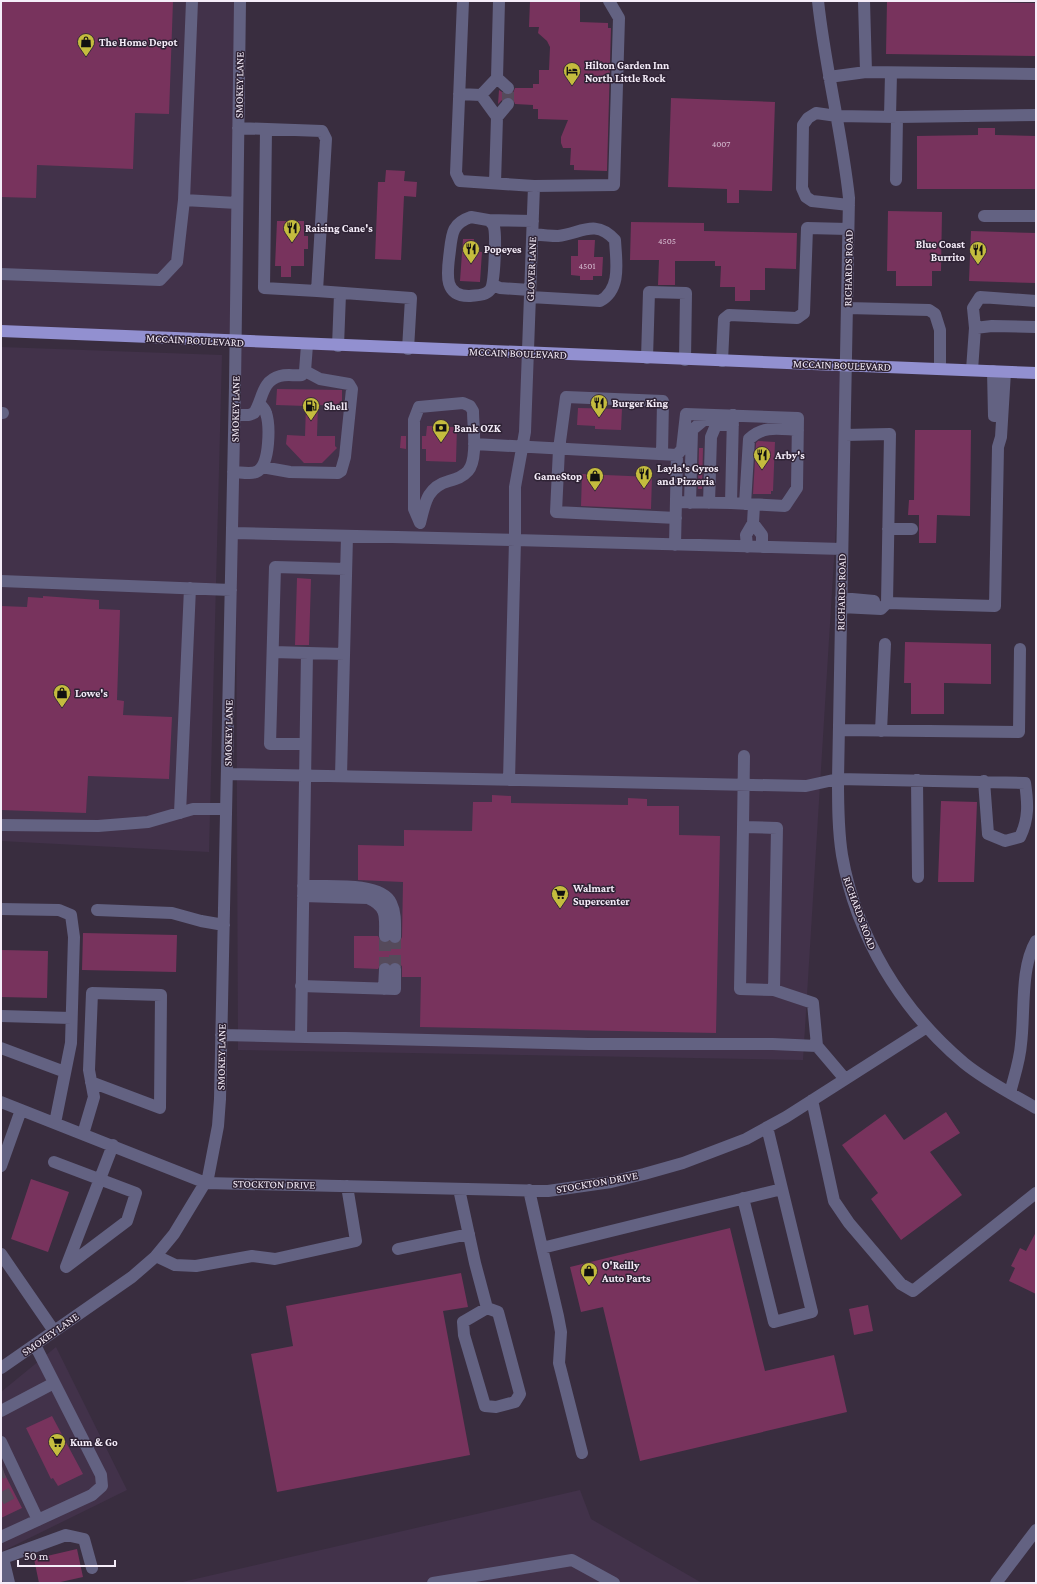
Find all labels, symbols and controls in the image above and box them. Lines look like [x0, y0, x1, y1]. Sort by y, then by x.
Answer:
shop icon: The Home Depot [76, 32, 96, 57]
place label: The Home Depot [99, 36, 177, 48]
street label: SMOKEY LANE [232, 52, 246, 118]
place label: Hilton Garden Inn North Little Rock [585, 59, 670, 84]
hotel icon: Hilton Garden Inn North Little Rock [562, 61, 582, 86]
house number: 4007 [712, 139, 730, 149]
restaurant icon: Raising Cane's [282, 218, 302, 243]
place label: Raising Cane's [305, 222, 373, 234]
street label: RICHARDS ROAD [841, 229, 855, 307]
street label: GLOVER LANE [524, 236, 538, 302]
house number: 4505 [658, 236, 676, 246]
place label: Blue Coast Burrito [916, 238, 965, 263]
restaurant icon: Popeyes [461, 239, 481, 264]
restaurant icon: Blue Coast Burrito [968, 240, 988, 265]
place label: Popeyes [484, 243, 522, 255]
house number: 4501 [579, 261, 595, 271]
street label: MCCAIN BOULEVARD [146, 331, 244, 349]
street label: MCCAIN BOULEVARD [469, 345, 567, 361]
street label: MCCAIN BOULEVARD [793, 357, 891, 373]
street label: SMOKEY LANE [228, 376, 242, 442]
restaurant icon: Burger King [589, 393, 609, 418]
fuel station icon: Shell [301, 396, 321, 421]
place label: Burger King [612, 397, 669, 409]
place label: Shell [324, 400, 348, 412]
bank icon: Bank OZK [431, 418, 451, 443]
place label: Bank OZK [454, 422, 502, 434]
restaurant icon: Arby's [752, 445, 772, 470]
place label: Arby's [774, 449, 805, 461]
place label: Layla's Gyros and Pizzeria [657, 462, 719, 487]
restaurant icon: Layla's Gyros and Pizzeria [634, 464, 654, 489]
shop icon: GameStop [585, 466, 605, 491]
place label: GameStop [534, 470, 582, 482]
street label: RICHARDS ROAD [834, 553, 848, 631]
shop icon: Lowe's [52, 683, 72, 708]
place label: Lowe's [75, 687, 108, 699]
street label: SMOKEY LANE [221, 700, 235, 766]
street label: RICHARDS ROAD [841, 875, 879, 951]
place label: Walmart Supercenter [572, 882, 630, 907]
supermarket icon: Walmart Supercenter [550, 884, 570, 909]
street label: SMOKEY LANE [214, 1024, 228, 1090]
street label: STOCKTON DRIVE [555, 1169, 639, 1195]
street label: STOCKTON DRIVE [233, 1177, 315, 1191]
place label: O'Reilly Auto Parts [601, 1259, 651, 1284]
shop icon: O'Reilly Auto Parts [579, 1261, 599, 1286]
street label: SMOKEY LANE [19, 1310, 81, 1358]
supermarket icon: Kum & Go [47, 1432, 67, 1457]
place label: Kum & Go [70, 1436, 118, 1448]
scale bar [18, 1542, 115, 1568]
text: 50 m [24, 1549, 49, 1563]

